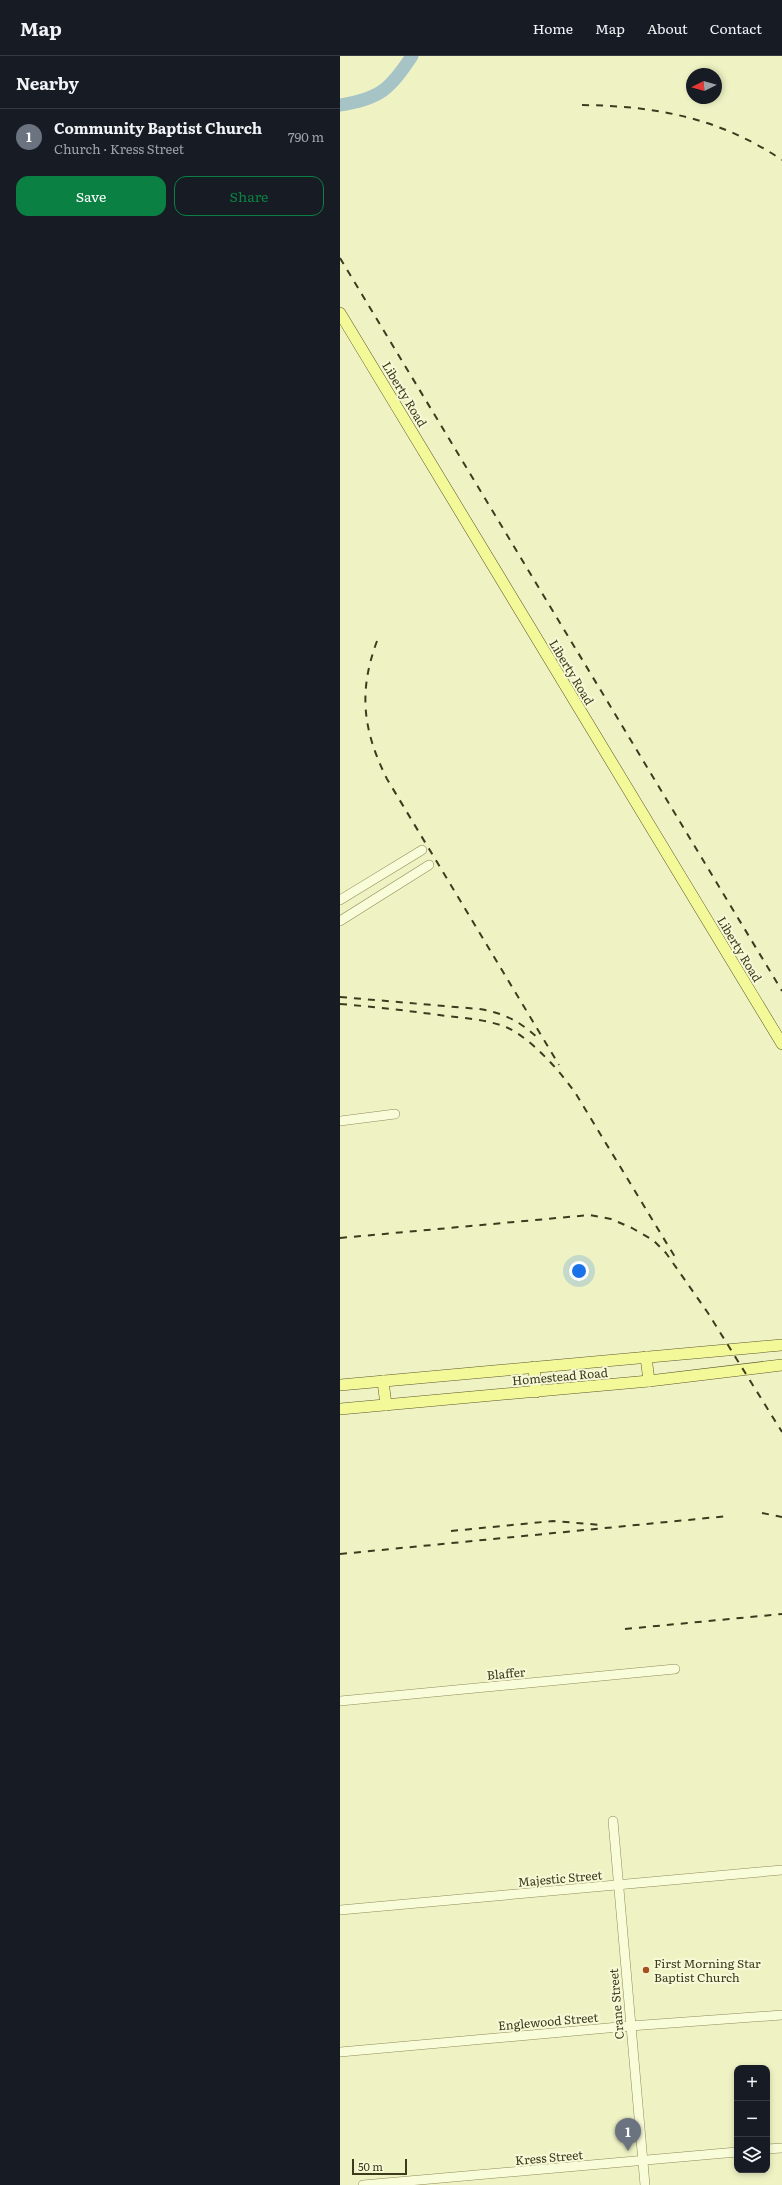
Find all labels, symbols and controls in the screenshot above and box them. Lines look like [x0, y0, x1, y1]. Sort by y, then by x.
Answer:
text: Map [20, 14, 62, 42]
text: Home [533, 18, 573, 38]
text: Map [595, 18, 625, 38]
text: About [647, 18, 688, 38]
text: Contact [710, 18, 762, 38]
north arrow [686, 68, 722, 104]
text: Nearby [16, 70, 79, 95]
text: Community Baptist Church [54, 116, 262, 139]
text: 1 [26, 127, 32, 146]
text: 790 m [288, 127, 324, 146]
text: Church · Kress Street [54, 139, 184, 158]
button: Save [16, 176, 166, 216]
button: Share [174, 176, 324, 216]
street label: Liberty Road [378, 358, 432, 431]
street label: Liberty Road [545, 636, 599, 709]
street label: Liberty Road [713, 913, 767, 986]
your location [569, 1261, 589, 1281]
street label: Homestead Road [511, 1363, 609, 1389]
street label: Blaffer [486, 1662, 526, 1684]
street label: Majestic Street [517, 1865, 603, 1891]
place label: First Morning Star Baptist Church [654, 1954, 761, 1986]
marker: First Morning Star Baptist Church [641, 1965, 651, 1975]
street label: Crane Street [604, 1968, 628, 2040]
street label: Englewood Street [497, 2008, 599, 2034]
map controls [734, 2065, 770, 2173]
button: + [734, 2065, 770, 2101]
button: − [734, 2101, 770, 2137]
pin: 1 [615, 2118, 641, 2151]
button: layers [734, 2137, 770, 2173]
street label: Kress Street [514, 2145, 584, 2169]
scale bar [352, 2157, 407, 2176]
text: 50 m [358, 2158, 383, 2174]

